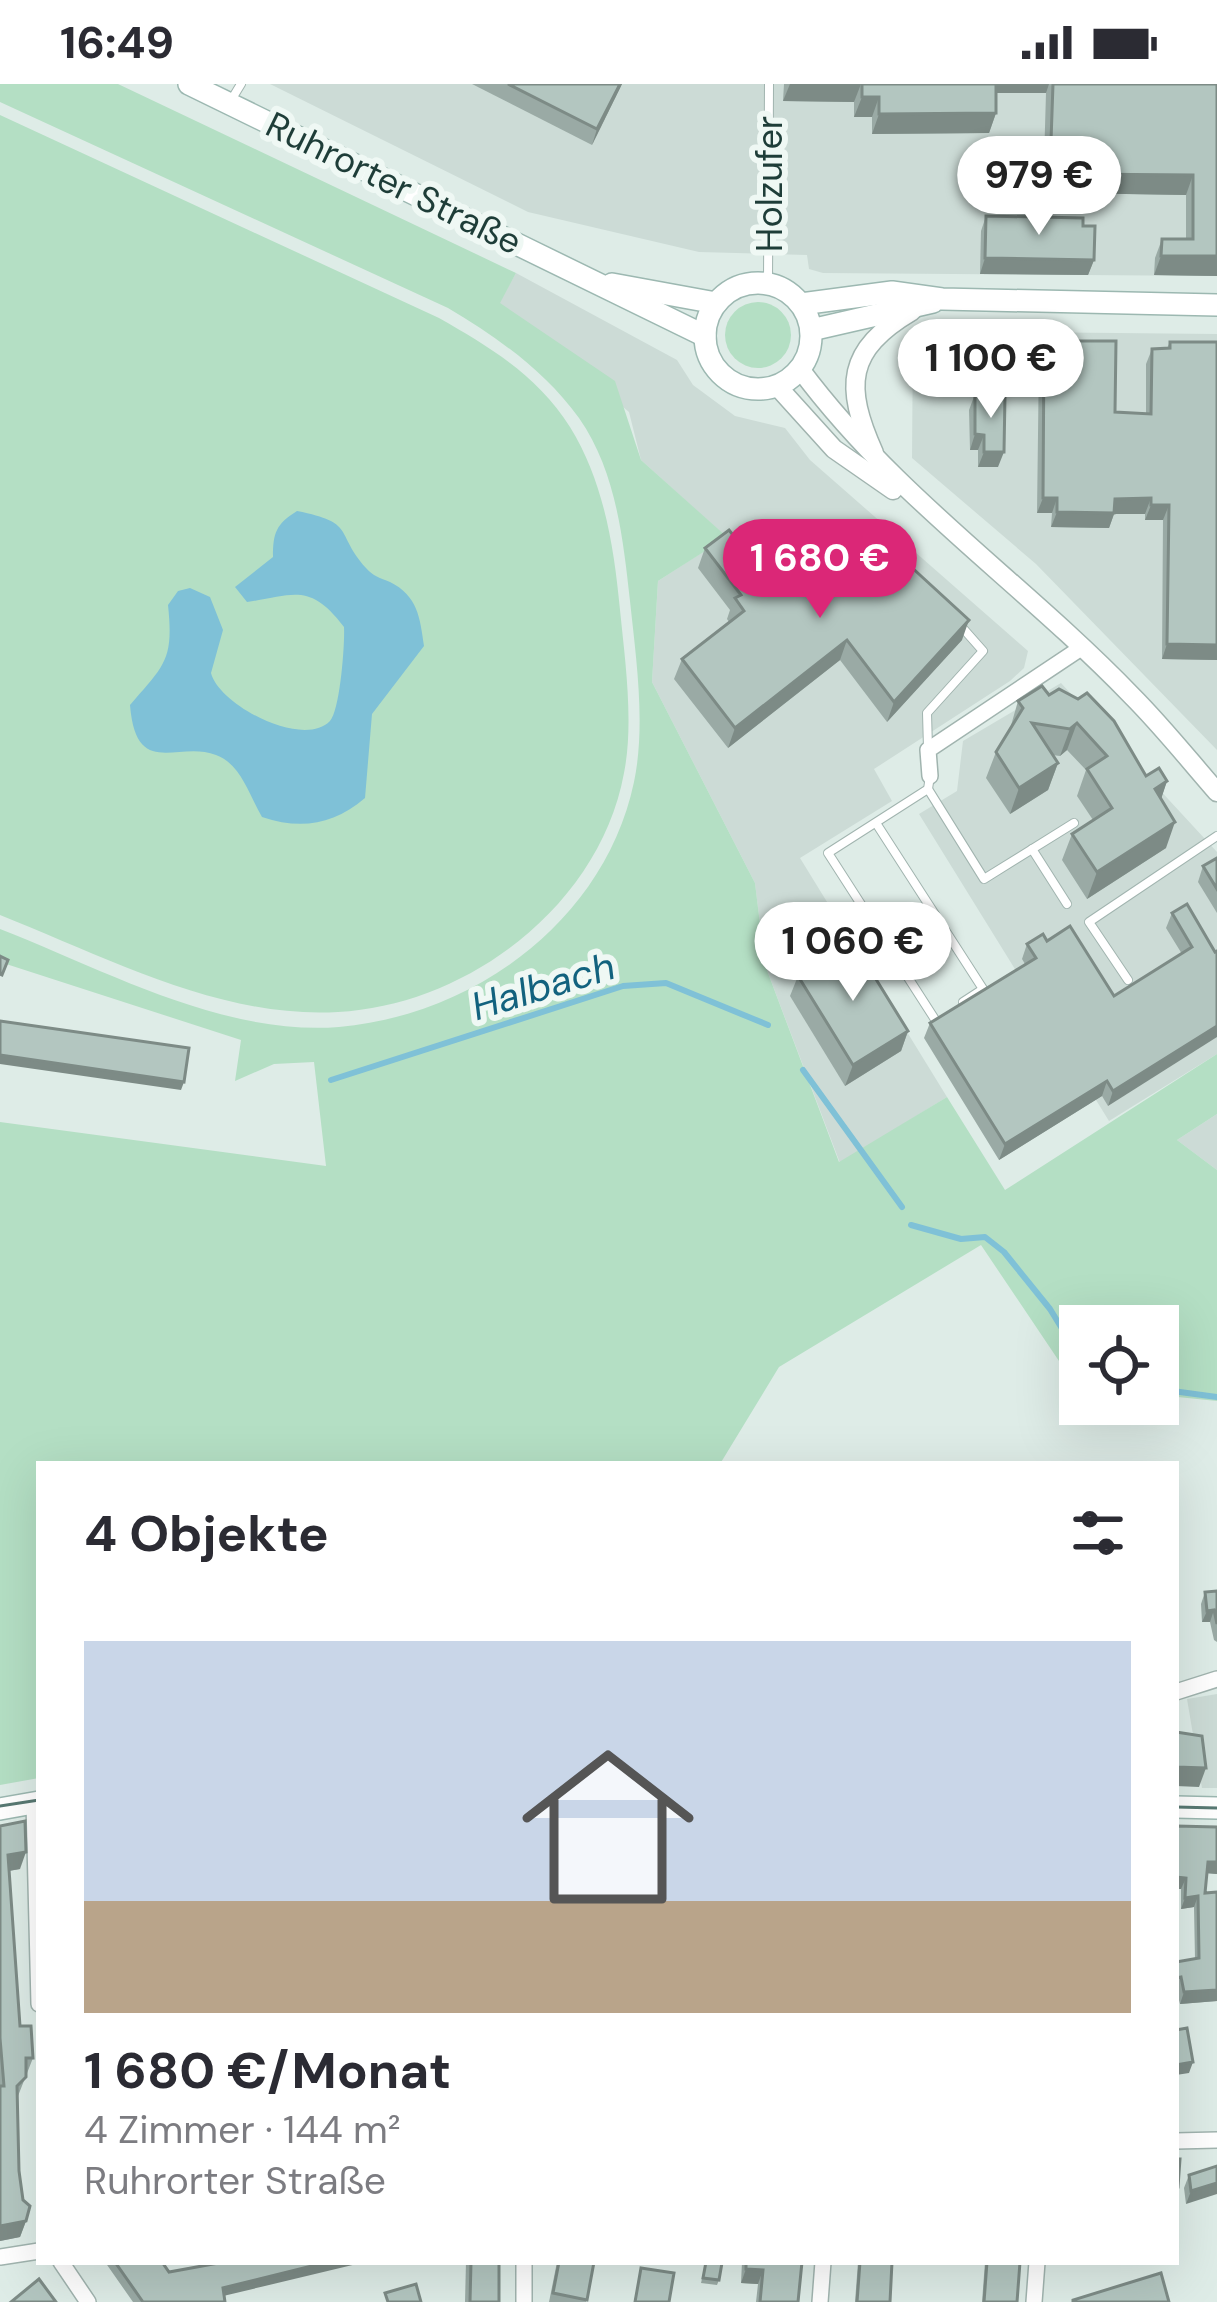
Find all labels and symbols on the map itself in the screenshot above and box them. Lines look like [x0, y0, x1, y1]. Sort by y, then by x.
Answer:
street label: Ruhrorter Straße [258, 101, 530, 265]
street label: Holzufer [746, 116, 793, 252]
pin: 979 € [955, 136, 1123, 238]
pin: 1 100 € [880, 319, 1102, 421]
pin: 1 680 € [709, 519, 931, 621]
pin: 1 060 € [742, 902, 964, 1004]
water label: Halbach [465, 940, 621, 1032]

